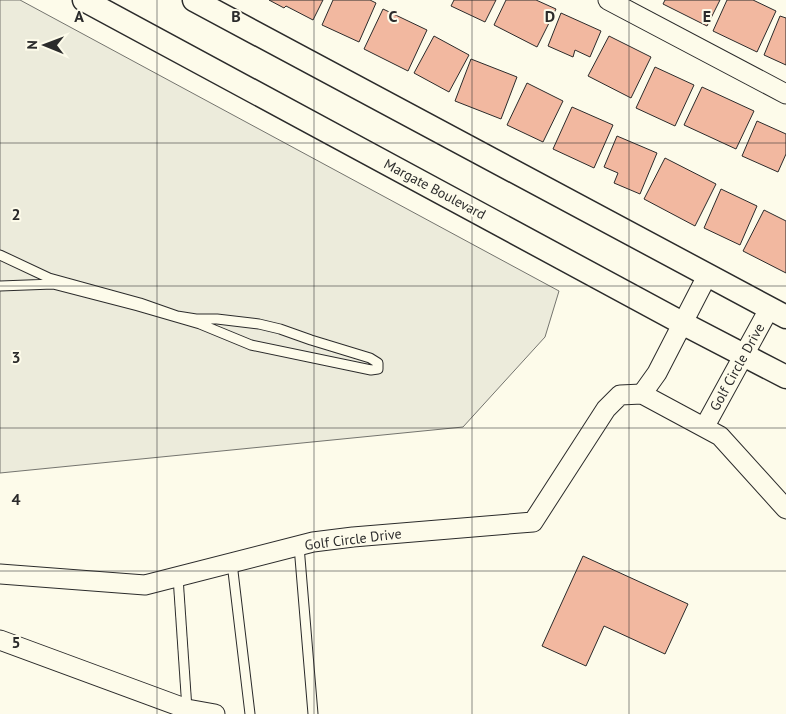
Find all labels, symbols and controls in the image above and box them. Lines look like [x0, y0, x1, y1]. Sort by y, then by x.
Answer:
text: A [74, 6, 84, 26]
text: B [231, 6, 241, 26]
text: C [389, 6, 398, 26]
text: D [545, 6, 555, 26]
text: E [703, 6, 711, 26]
north arrow [20, 20, 70, 70]
text: N [23, 40, 41, 50]
street label: Margate Boulevard [381, 155, 489, 223]
text: 2 [11, 204, 21, 224]
street label: Golf Circle Drive [705, 320, 769, 414]
text: 3 [11, 347, 21, 367]
text: 4 [11, 489, 21, 509]
street label: Golf Circle Drive [304, 524, 402, 554]
text: 5 [11, 632, 21, 652]

